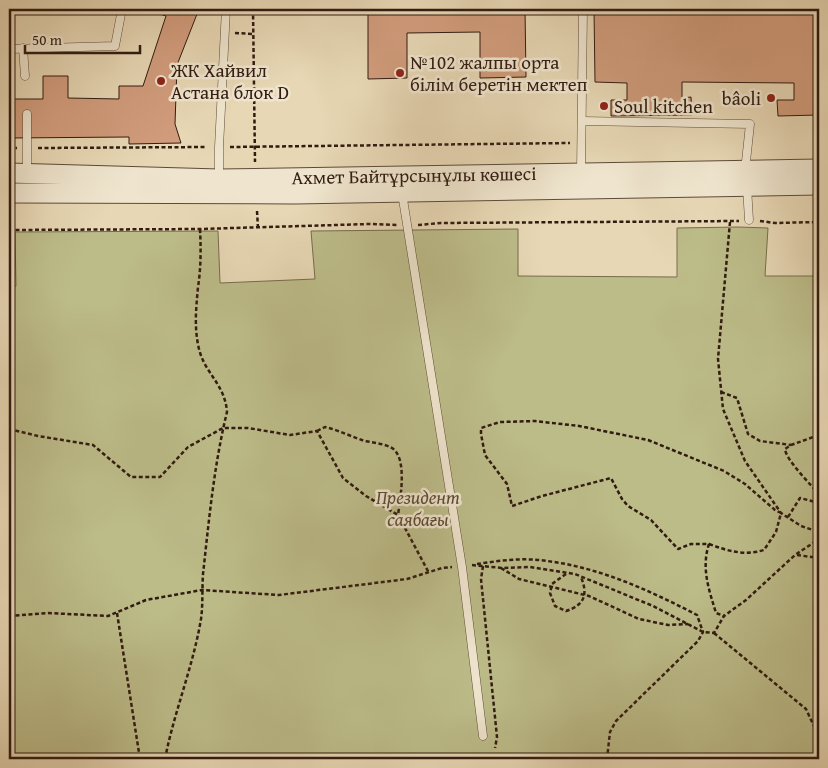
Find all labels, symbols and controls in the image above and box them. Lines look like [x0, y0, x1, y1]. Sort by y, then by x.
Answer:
scale bar [25, 22, 140, 54]
text: 50 m [32, 29, 63, 50]
place label: №102 жалпы орта білім беретін мектеп [410, 48, 588, 98]
place label: ЖК Хайвил Астана блок D [170, 56, 289, 106]
marker: №102 жалпы орта білім беретін мектеп [394, 67, 406, 79]
marker: ЖК Хайвил Астана блок D [155, 75, 167, 87]
place label: bâoli [722, 84, 761, 112]
place label: Soul kitchen [614, 92, 713, 120]
marker: bâoli [765, 92, 777, 104]
marker: Soul kitchen [598, 100, 610, 112]
street label: Ахмет Байтұрсынұлы көшесі [291, 159, 537, 191]
park label: Президент саябағы [376, 483, 460, 533]

